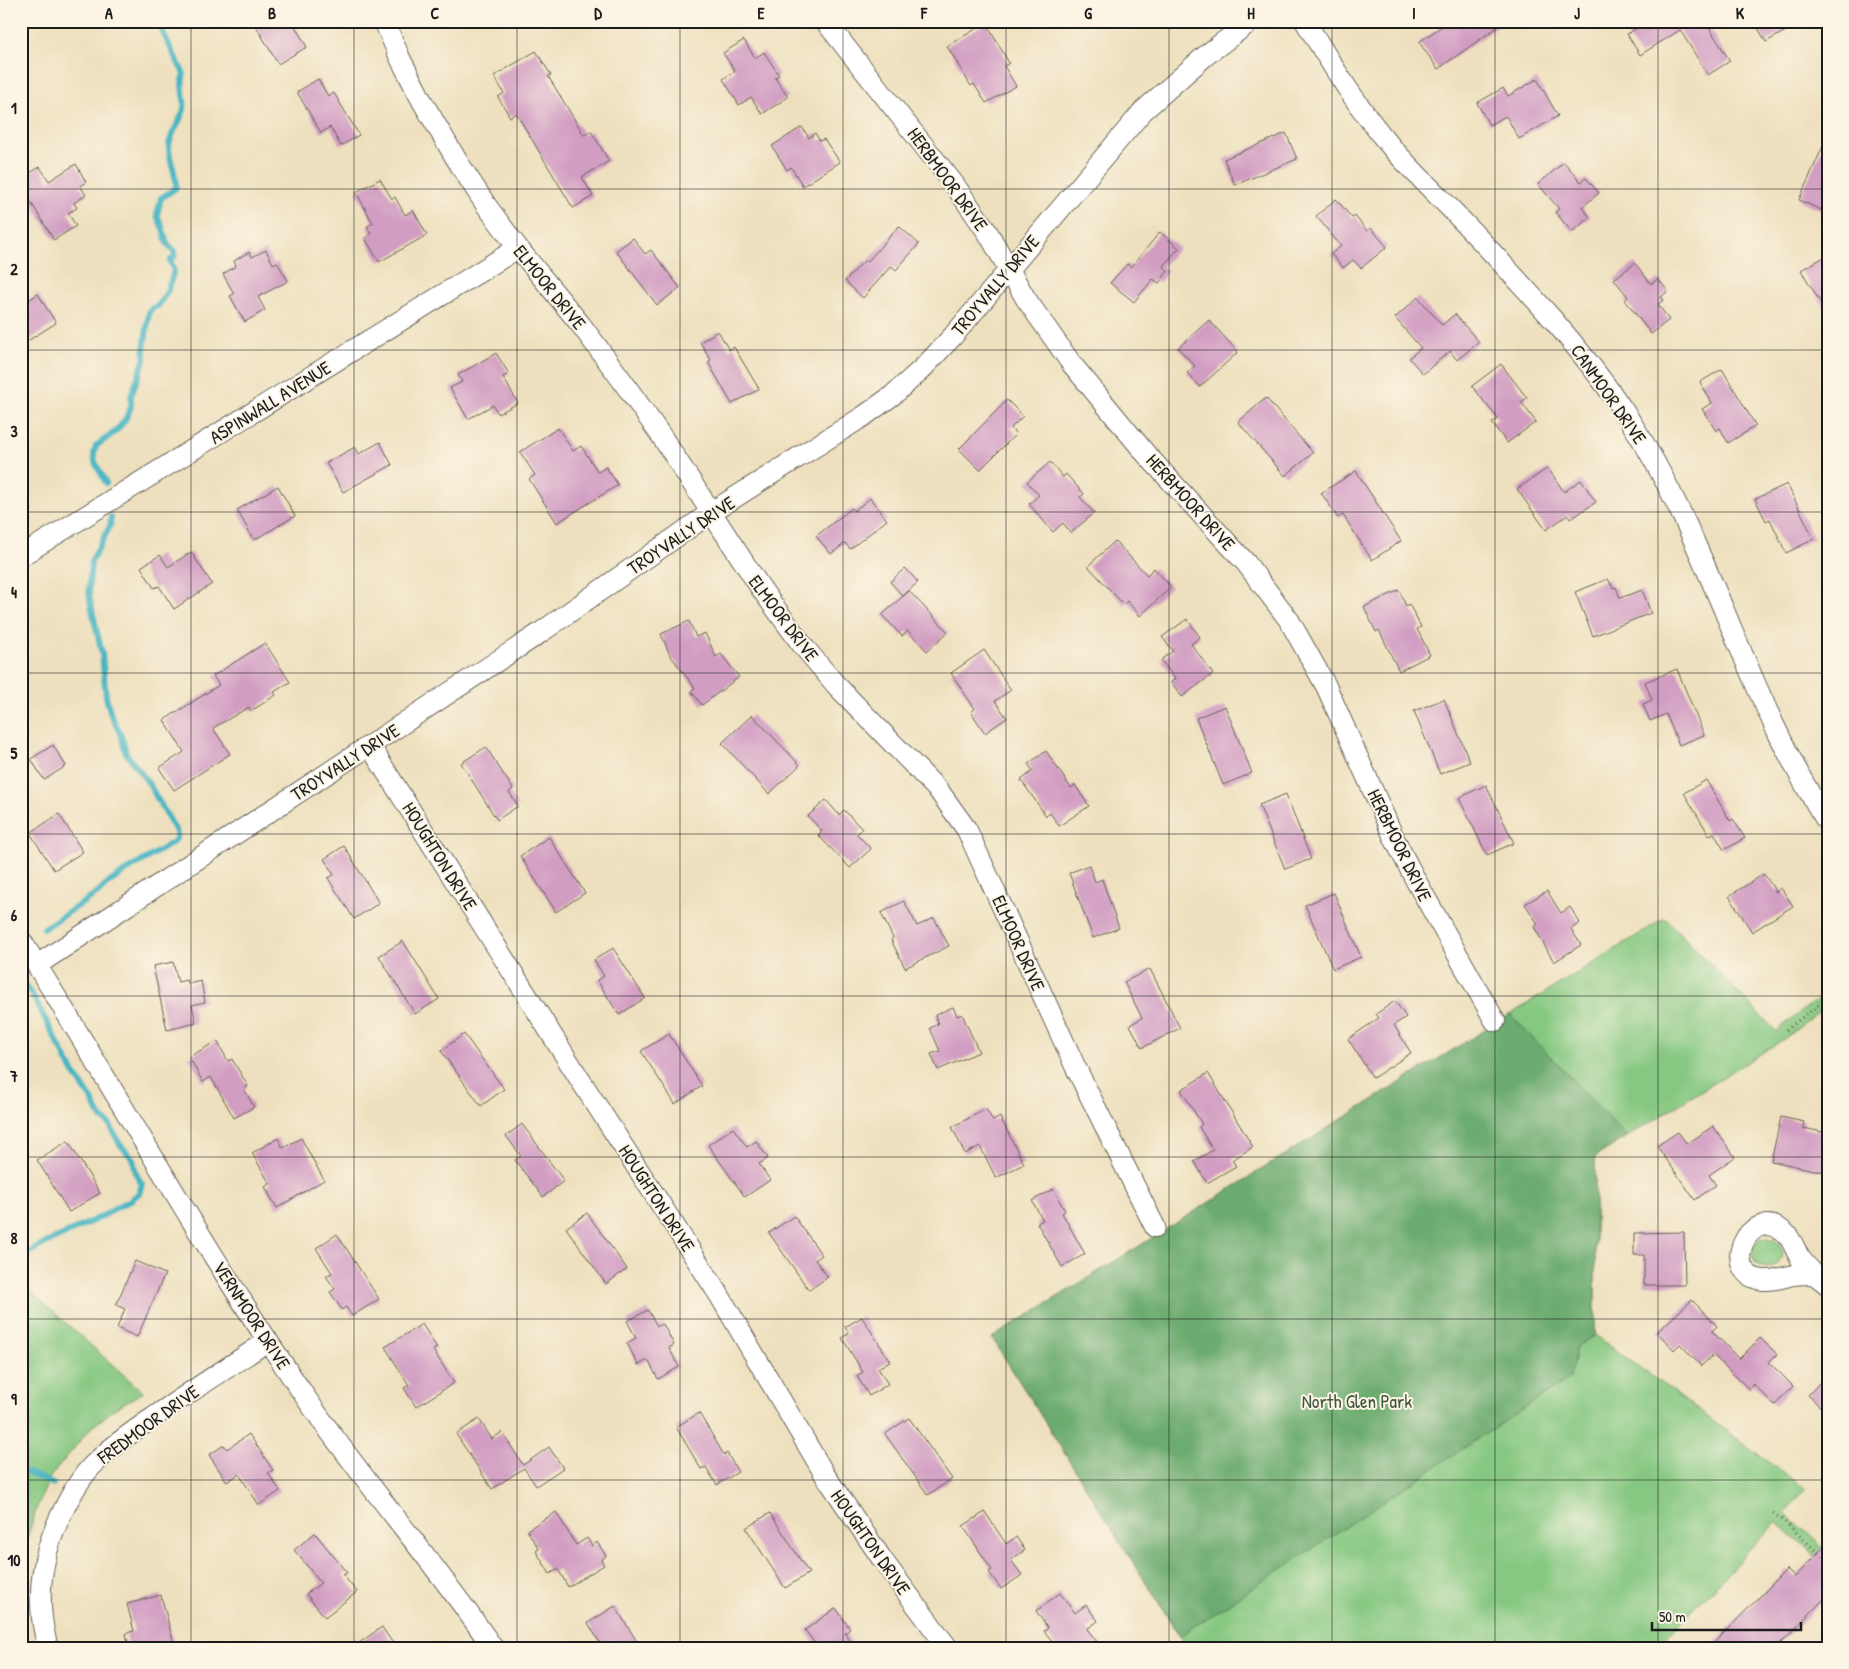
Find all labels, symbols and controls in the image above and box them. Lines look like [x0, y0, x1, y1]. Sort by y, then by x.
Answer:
text: A [105, 2, 113, 24]
text: B [268, 2, 276, 24]
text: C [431, 2, 440, 24]
text: D [594, 2, 602, 24]
text: E [757, 2, 765, 24]
text: F [920, 2, 928, 24]
text: G [1084, 2, 1092, 24]
text: H [1247, 2, 1255, 24]
text: I [1412, 2, 1416, 24]
text: J [1574, 2, 1580, 24]
text: K [1736, 2, 1745, 24]
text: 1 [11, 97, 17, 119]
street label: HERBMOOR DRIVE [902, 122, 995, 237]
street label: TROYVALLY DRIVE [945, 228, 1045, 341]
street label: ELMOOR DRIVE [508, 239, 593, 335]
text: 2 [10, 258, 18, 280]
street label: CANMOOR DRIVE [1565, 339, 1653, 450]
street label: ASPINWALL AVENUE [204, 354, 336, 450]
text: 3 [10, 420, 18, 442]
street label: HERBMOOR DRIVE [1140, 448, 1242, 557]
street label: TROYVALLY DRIVE [622, 489, 740, 581]
street label: ELMOOR DRIVE [743, 569, 825, 667]
text: 4 [11, 581, 17, 603]
street label: TROYVALLY DRIVE [286, 717, 405, 807]
text: 5 [11, 742, 18, 764]
street label: HERBMOOR DRIVE [1362, 784, 1439, 906]
street label: HOUGHTON DRIVE [396, 797, 484, 916]
street label: ELMOOR DRIVE [986, 891, 1052, 995]
text: 6 [11, 904, 18, 926]
text: 7 [9, 1065, 18, 1087]
street label: HOUGHTON DRIVE [613, 1139, 702, 1257]
text: 8 [11, 1227, 18, 1249]
street label: VERNMOOR DRIVE [207, 1256, 297, 1375]
street label: FREDMOOR DRIVE [91, 1378, 205, 1470]
text: 9 [11, 1388, 17, 1410]
park label: North Glen Park [1302, 1388, 1412, 1414]
street label: HOUGHTON DRIVE [825, 1484, 917, 1600]
text: 10 [8, 1549, 20, 1571]
scale bar [1652, 1599, 1800, 1631]
text: 50 m [1659, 1606, 1686, 1627]

